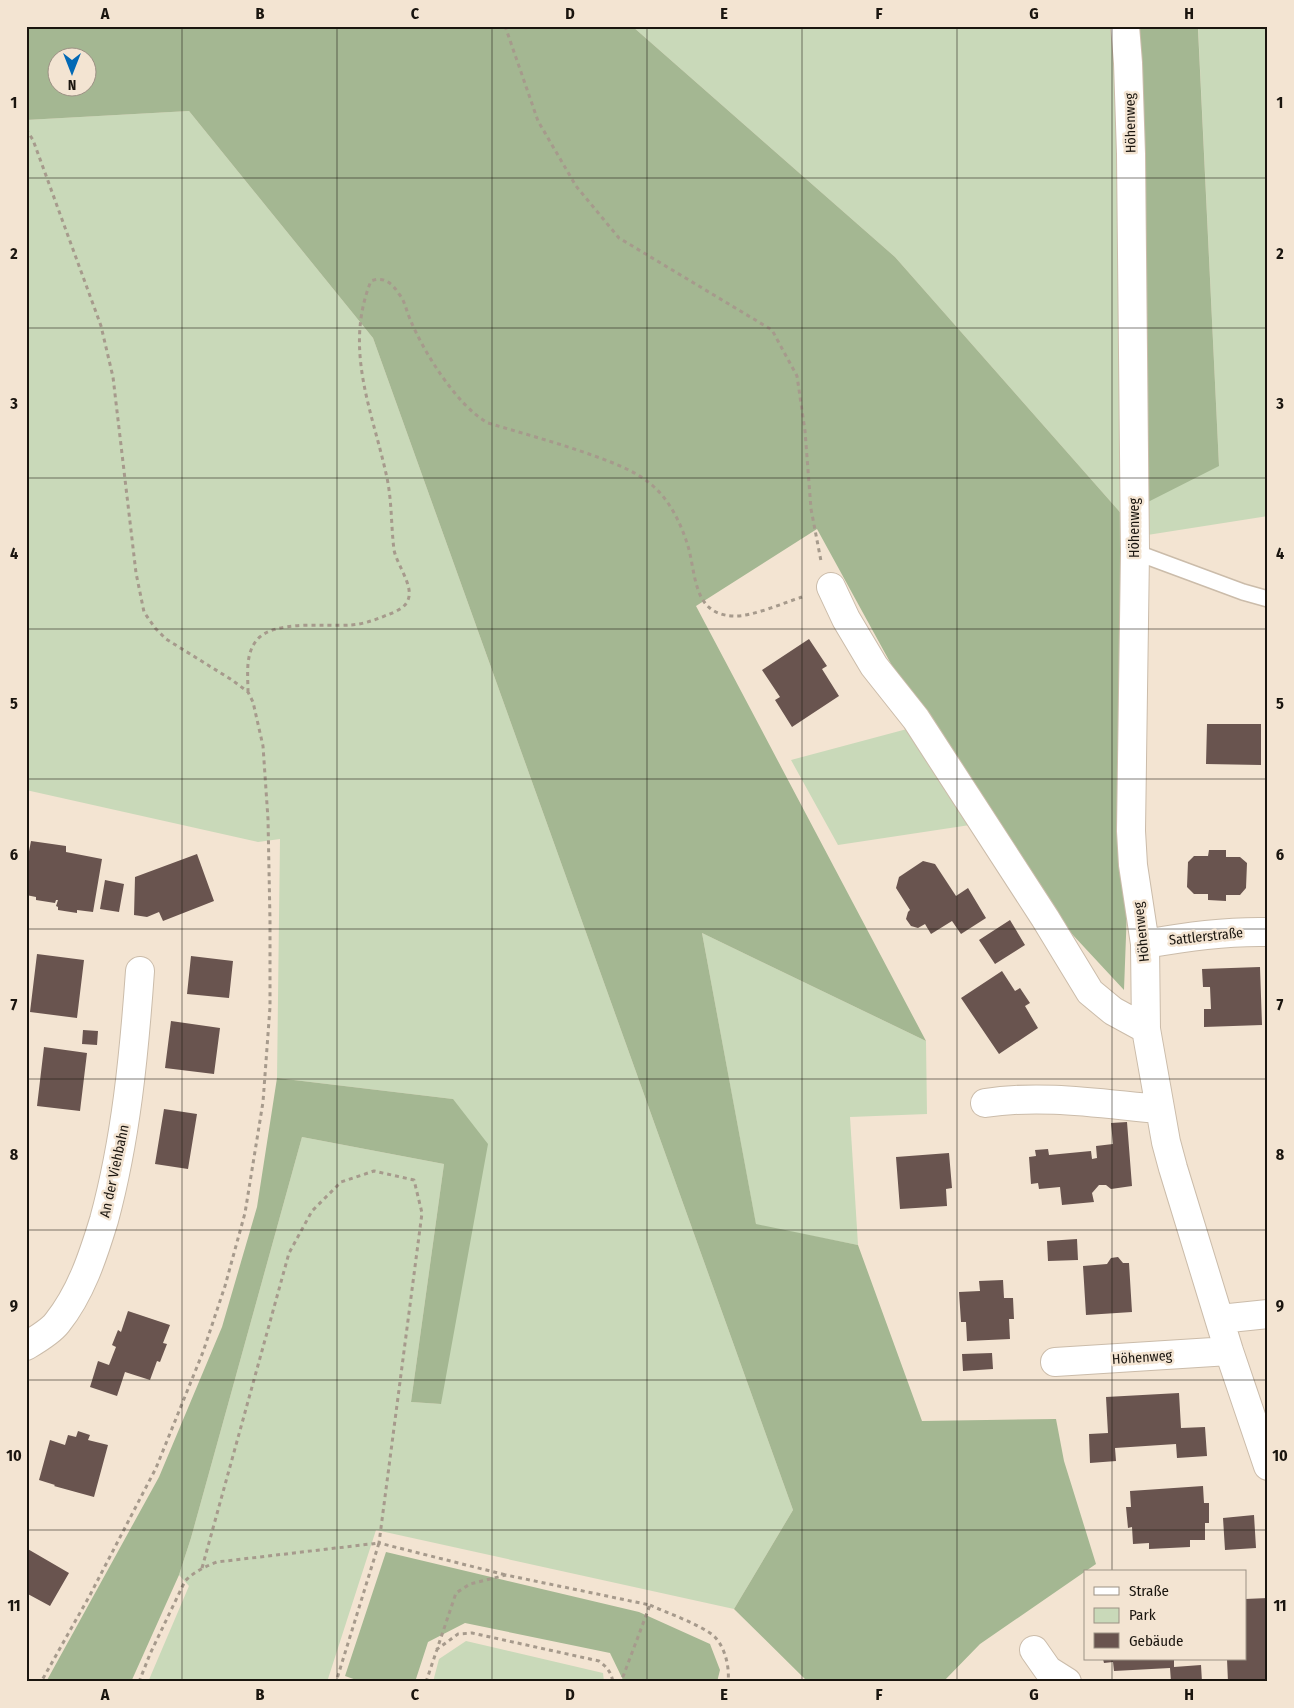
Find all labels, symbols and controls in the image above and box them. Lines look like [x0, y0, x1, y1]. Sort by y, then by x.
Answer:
text: A [100, 4, 110, 23]
text: B [256, 4, 265, 23]
text: C [411, 4, 420, 23]
text: D [565, 4, 575, 23]
text: E [720, 4, 728, 23]
text: F [875, 4, 883, 23]
text: G [1029, 4, 1039, 23]
text: H [1184, 4, 1194, 23]
north arrow [48, 48, 98, 98]
text: N [68, 76, 76, 93]
street label: Höhenweg [1121, 92, 1140, 153]
text: 1 [11, 93, 17, 112]
text: 1 [1277, 93, 1283, 112]
text: 2 [9, 244, 18, 263]
text: 2 [1275, 244, 1284, 263]
text: 3 [9, 394, 18, 413]
text: 3 [1275, 394, 1284, 413]
street label: Höhenweg [1126, 497, 1143, 558]
text: 4 [10, 544, 18, 563]
text: 4 [1276, 544, 1284, 563]
text: 5 [10, 694, 18, 713]
text: 5 [1276, 694, 1284, 713]
text: 6 [10, 845, 18, 864]
text: 6 [1276, 845, 1284, 864]
street label: Höhenweg [1130, 901, 1153, 963]
street label: Sattlerstraße [1168, 924, 1244, 949]
text: 7 [11, 995, 18, 1014]
text: 7 [1277, 995, 1284, 1014]
street label: An der Viehbahn [96, 1123, 133, 1219]
text: 8 [10, 1145, 19, 1164]
text: 8 [1276, 1145, 1285, 1164]
text: 9 [10, 1296, 18, 1315]
text: 9 [1276, 1296, 1284, 1315]
street label: Höhenweg [1111, 1347, 1173, 1368]
text: 10 [6, 1446, 22, 1465]
text: 10 [1272, 1446, 1288, 1465]
legend [1084, 1570, 1246, 1660]
text: Straße [1129, 1582, 1169, 1600]
text: 11 [7, 1596, 21, 1615]
text: 11 [1273, 1596, 1287, 1615]
text: Park [1129, 1606, 1156, 1624]
text: Gebäude [1129, 1632, 1184, 1650]
text: A [100, 1685, 110, 1704]
text: B [256, 1685, 265, 1704]
text: C [411, 1685, 420, 1704]
text: D [565, 1685, 575, 1704]
text: E [720, 1685, 728, 1704]
text: F [875, 1685, 883, 1704]
text: G [1029, 1685, 1039, 1704]
text: H [1184, 1685, 1194, 1704]

